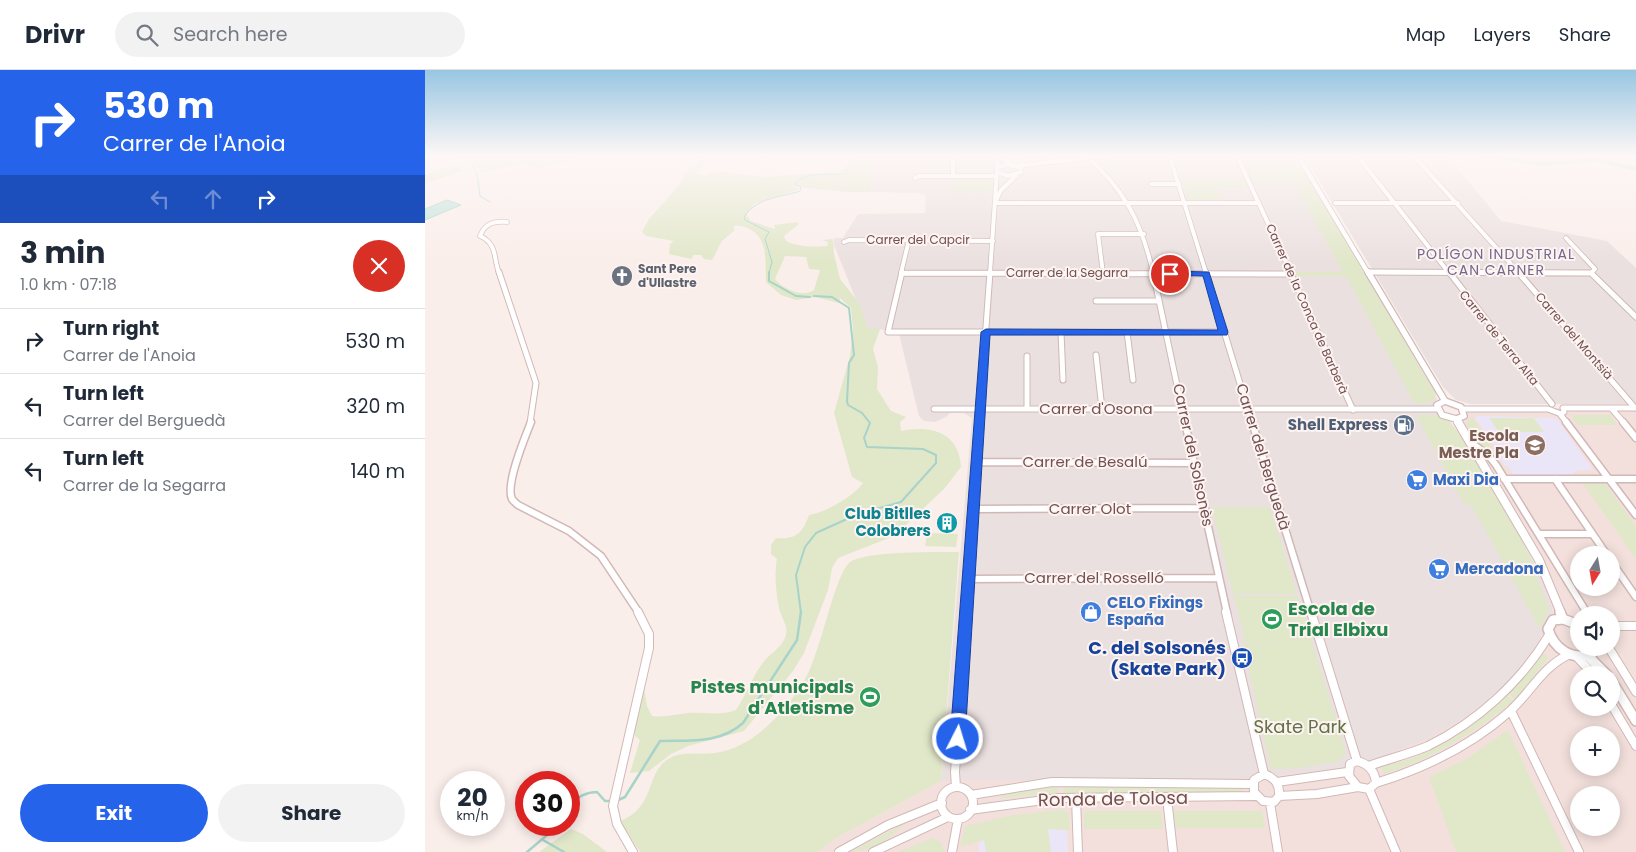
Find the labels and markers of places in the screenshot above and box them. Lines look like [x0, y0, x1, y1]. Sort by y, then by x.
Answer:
pin [1149, 253, 1191, 295]
place label: Sant Pere d'Ullastre [638, 260, 697, 291]
church icon: Sant Pere d'Ullastre [610, 264, 634, 288]
fuel station icon: Shell Express [1392, 413, 1416, 437]
place label: Shell Express [1288, 414, 1388, 435]
place label: Escola Mestre Pla [1439, 425, 1519, 463]
school or university icon: Escola Mestre Pla [1523, 433, 1547, 457]
supermarket icon: Maxi Dia [1405, 468, 1429, 492]
place label: Maxi Dia [1433, 469, 1499, 490]
place label: Club Bitlles Colobrers [845, 503, 931, 541]
building icon: Club Bitlles Colobrers [935, 511, 959, 535]
supermarket icon: Mercadona [1427, 557, 1451, 581]
place label: Mercadona [1455, 558, 1544, 579]
place label: CELO Fixings España [1107, 592, 1203, 630]
place label: Escola de Trial Elbixu [1288, 596, 1388, 642]
shop icon: CELO Fixings España [1079, 600, 1103, 624]
sports icon: Escola de Trial Elbixu [1260, 607, 1284, 631]
place label: C. del Solsonés (Skate Park) [1088, 635, 1226, 681]
bus stop icon: C. del Solsonés (Skate Park) [1230, 646, 1254, 670]
place label: Pistes municipals d'Atletisme [691, 674, 854, 720]
sports icon: Pistes municipals d'Atletisme [858, 685, 882, 709]

